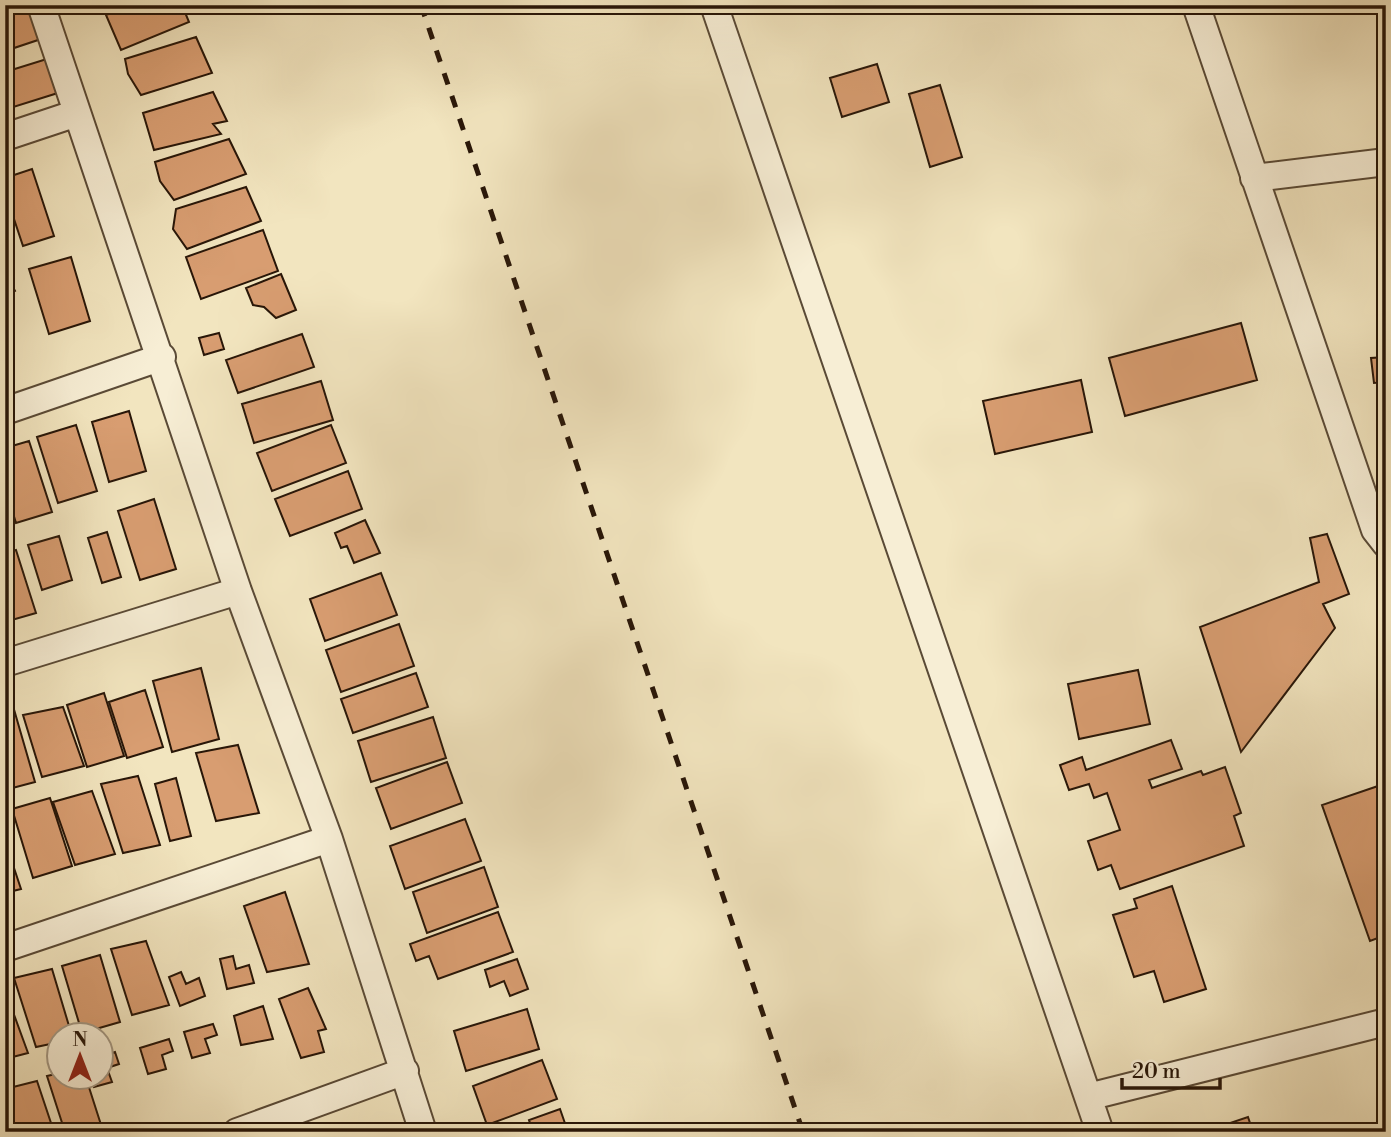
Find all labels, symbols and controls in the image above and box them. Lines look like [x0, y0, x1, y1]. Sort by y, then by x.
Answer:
north arrow [46, 1021, 116, 1092]
text: N [72, 1028, 88, 1052]
scale bar [1122, 1046, 1220, 1090]
text: 20 m [1132, 1059, 1181, 1085]

